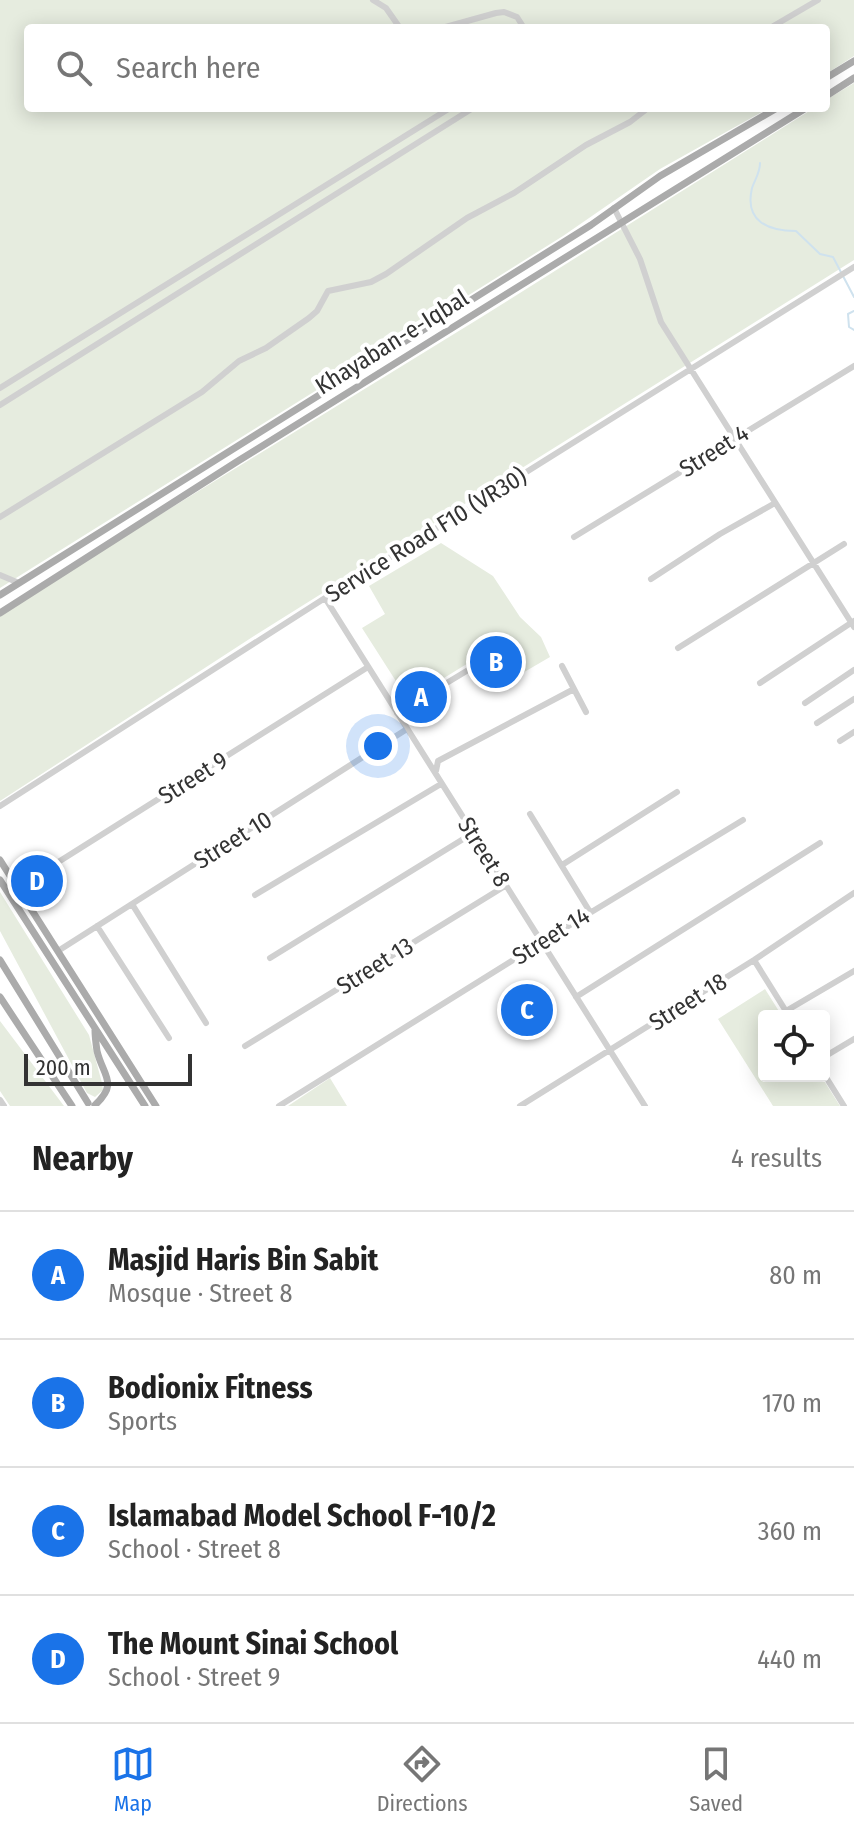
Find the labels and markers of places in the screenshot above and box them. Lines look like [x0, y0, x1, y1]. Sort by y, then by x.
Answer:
pin: B [470, 632, 522, 692]
pin: A [395, 667, 447, 727]
pin: D [11, 851, 63, 911]
pin: C [501, 980, 553, 1040]

